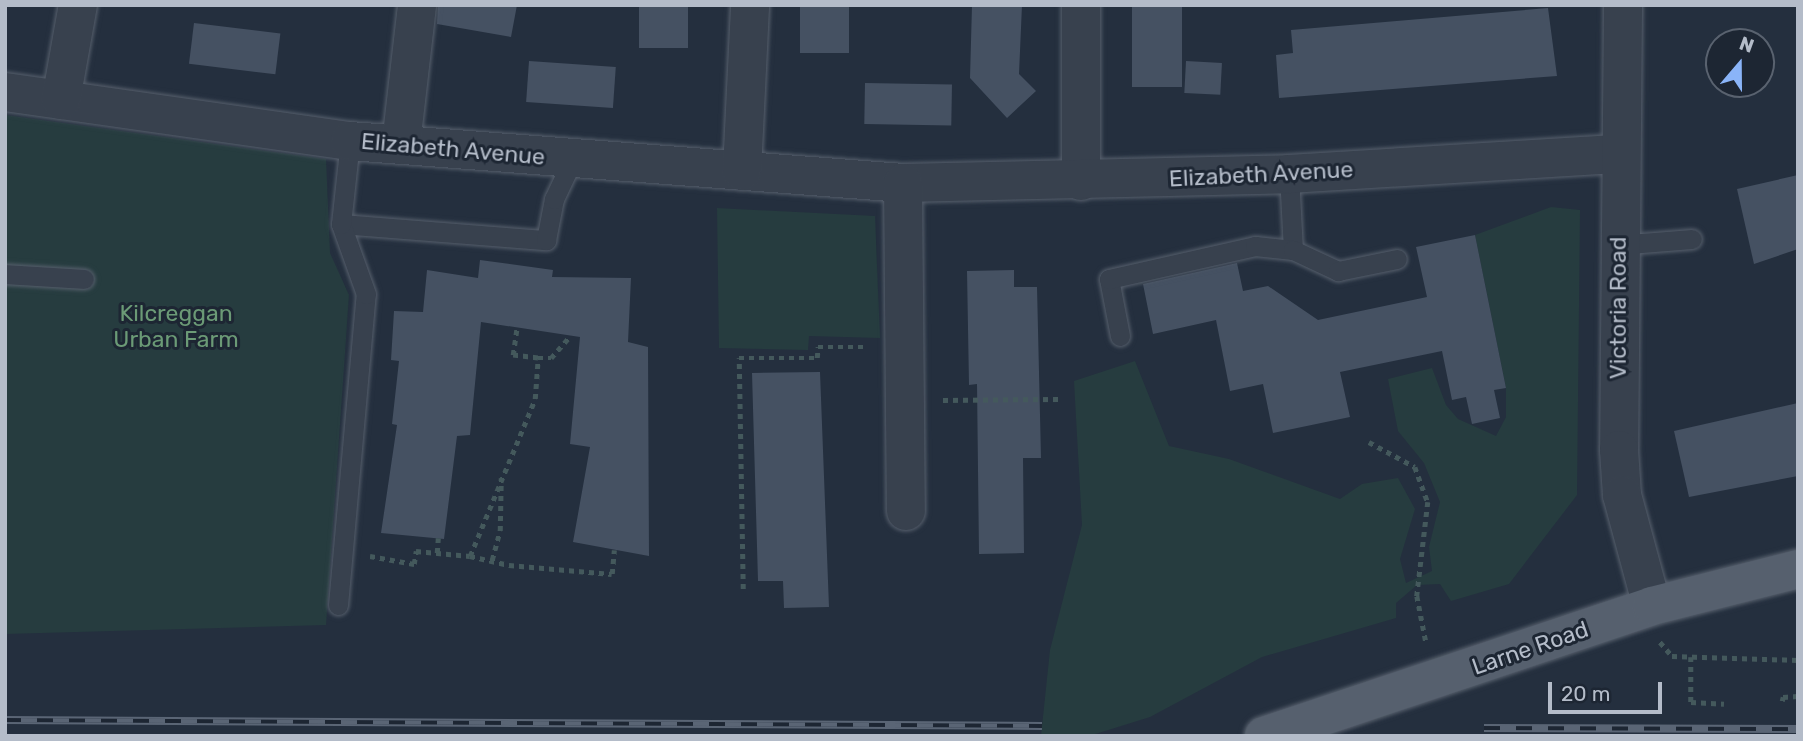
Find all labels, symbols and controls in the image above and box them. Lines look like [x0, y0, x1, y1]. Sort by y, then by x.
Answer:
north arrow [1705, 28, 1775, 98]
text: N [1736, 32, 1757, 58]
street label: Elizabeth Avenue [360, 127, 546, 171]
street label: Elizabeth Avenue [1168, 155, 1354, 193]
street label: Victoria Road [1604, 237, 1632, 379]
park label: Kilcreggan Urban Farm [113, 299, 239, 353]
street label: Larne Road [1468, 615, 1592, 681]
scale bar [1551, 668, 1665, 712]
text: 20 m [1561, 681, 1610, 706]

